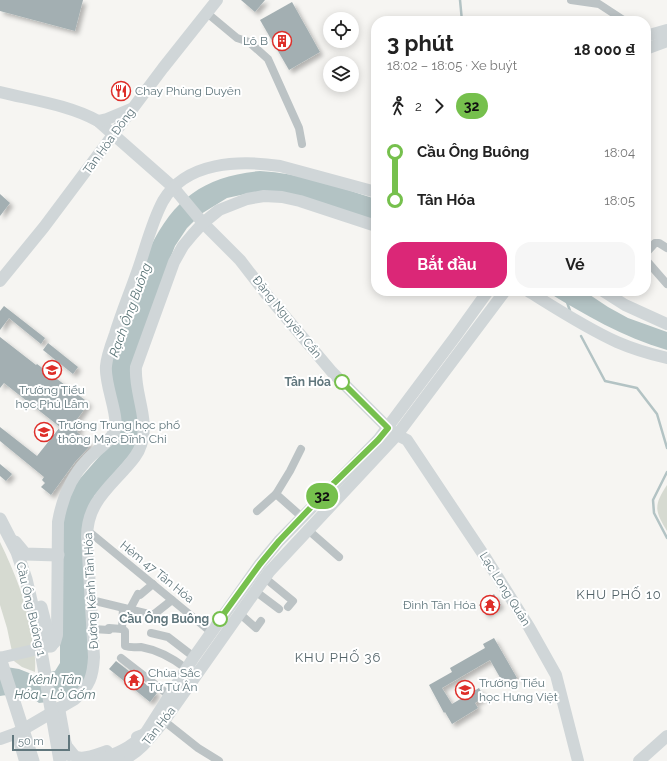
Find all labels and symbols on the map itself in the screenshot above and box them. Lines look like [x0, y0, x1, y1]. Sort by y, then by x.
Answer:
building icon: Lô B [271, 30, 293, 52]
place label: Lô B [243, 34, 268, 48]
restaurant icon: Chay Phùng Duyên [110, 80, 132, 102]
place label: Chay Phùng Duyên [135, 84, 241, 98]
street label: Tân Hòa Đông [80, 105, 138, 177]
water label: Rạch Ông Buông [106, 261, 154, 359]
street label: Đặng Nguyên Cẩn [250, 273, 324, 361]
school or university icon: Trường Tiểu học Phú Lâm [41, 359, 63, 381]
marker: Tân Hóa [334, 374, 350, 390]
place label: Tân Hóa [285, 375, 331, 389]
place label: Trường Tiểu học Phú Lâm [16, 383, 89, 411]
place label: Trường Trung học phổ thông Mạc Đĩnh Chi [58, 418, 180, 446]
school or university icon: Trường Trung học phổ thông Mạc Đĩnh Chi [33, 421, 55, 443]
line badge: 32 [304, 483, 340, 509]
street label: Đường Kênh Tân Hóa [81, 532, 101, 650]
street label: Hẻm 47 Tân Hóa [117, 538, 197, 606]
street label: Lạc Long Quân [477, 550, 533, 628]
street label: Cầu Ông Buông 1 [13, 561, 49, 657]
district label: KHU PHỐ 10 [576, 586, 662, 602]
temple icon: Đình Tân Hóa [479, 594, 501, 616]
place label: Đình Tân Hóa [403, 598, 476, 612]
place label: Cầu Ông Buông [119, 611, 209, 626]
marker: Cầu Ông Buông [212, 611, 228, 627]
district label: KHU PHỐ 36 [295, 649, 381, 665]
place label: Chùa Sắc Tứ Từ Ân [148, 666, 201, 694]
temple icon: Chùa Sắc Tứ Từ Ân [123, 669, 145, 691]
water label: Kênh Tân Hóa - Lò Gốm [14, 672, 96, 702]
place label: Trường Tiểu học Hưng Việt [479, 676, 558, 704]
school or university icon: Trường Tiểu học Hưng Việt [454, 679, 476, 701]
street label: Tân Hóa [140, 704, 178, 748]
scale bar [12, 733, 70, 752]

